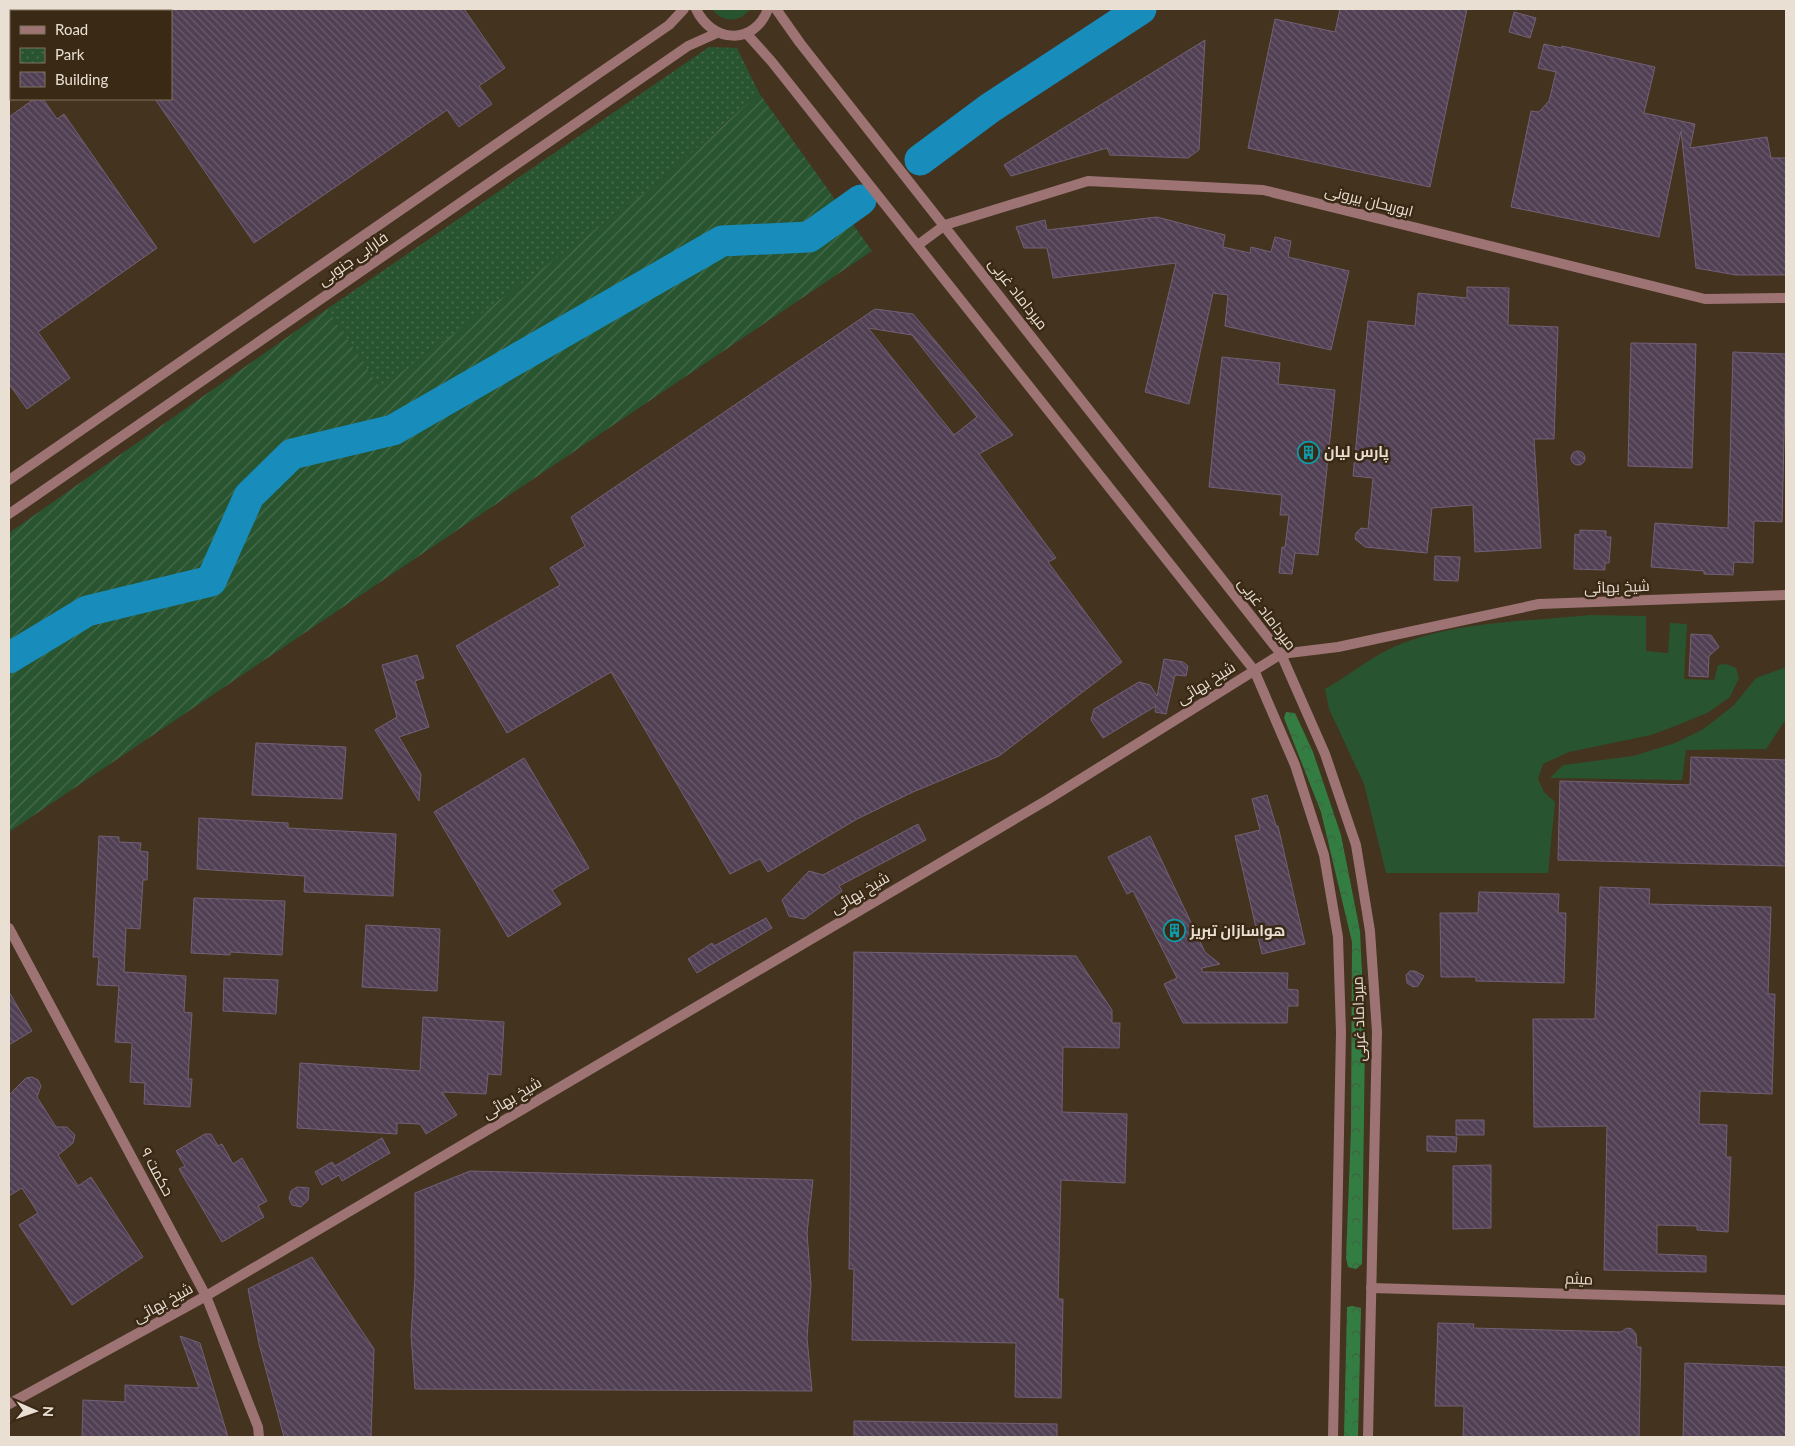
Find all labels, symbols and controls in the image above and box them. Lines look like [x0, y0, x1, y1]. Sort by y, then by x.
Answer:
legend [10, 10, 172, 100]
text: Road [55, 20, 88, 38]
text: Park [55, 45, 85, 63]
text: Building [55, 70, 108, 88]
street label: ابوریحان بیرونی [1323, 180, 1415, 222]
street label: فارابی جنوبی [314, 227, 392, 291]
street label: میرداماد غربی [984, 254, 1052, 334]
building icon: پارس لیان [1296, 440, 1320, 464]
place label: پارس لیان [1324, 442, 1389, 463]
street label: میرداماد غربی [1233, 574, 1301, 654]
street label: شیخ بهائی [1584, 576, 1650, 599]
street label: شیخ بهائی [1173, 657, 1240, 710]
street label: شیخ بهائی [827, 868, 894, 919]
building icon: هواسازان تبریز [1162, 919, 1186, 943]
place label: هواسازان تبریز [1189, 921, 1285, 940]
street label: میرداماد غربی [1348, 976, 1370, 1062]
street label: شیخ بهائی [479, 1073, 546, 1124]
street label: حکمت ۹ [138, 1144, 178, 1199]
street label: میثم [1564, 1269, 1594, 1289]
street label: شیخ بهائی [129, 1278, 197, 1329]
north arrow [10, 1386, 60, 1436]
text: N [40, 1406, 57, 1417]

